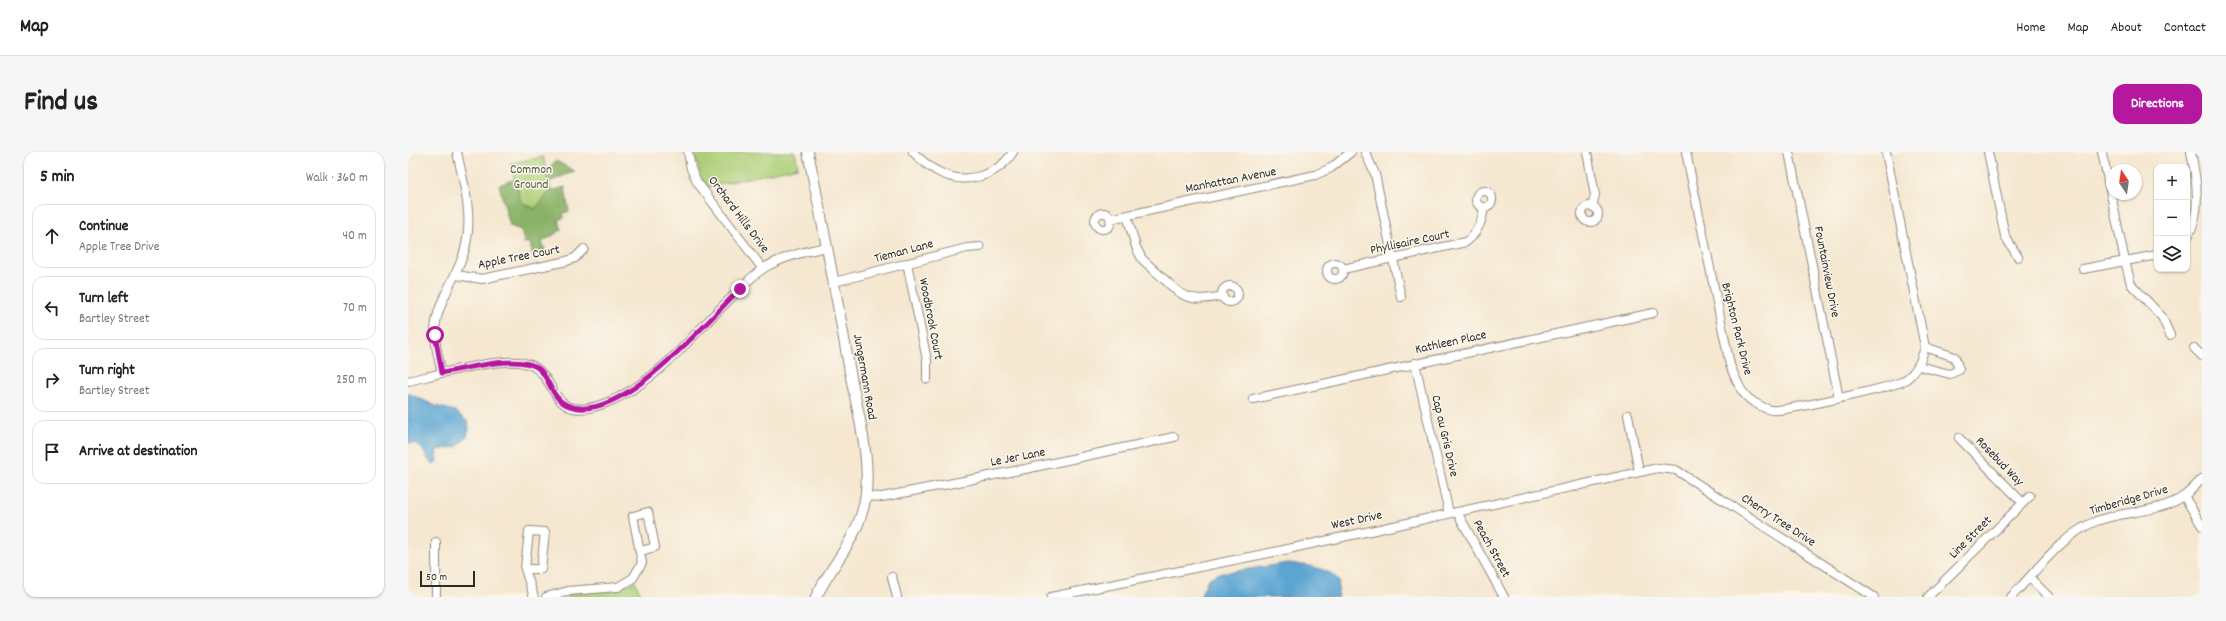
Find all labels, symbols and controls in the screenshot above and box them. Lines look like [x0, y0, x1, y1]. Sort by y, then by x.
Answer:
text: Map [20, 14, 49, 41]
text: Home [2016, 18, 2045, 38]
text: Map [2067, 18, 2089, 38]
text: About [2111, 18, 2142, 38]
text: Contact [2164, 18, 2206, 38]
text: Find us [24, 84, 98, 124]
button: Directions [2113, 84, 2202, 124]
park label: Common Ground [510, 161, 552, 195]
street label: Manhattan Avenue [1184, 163, 1278, 199]
north arrow [2106, 164, 2142, 200]
map controls [2154, 164, 2190, 272]
button: + [2154, 164, 2190, 200]
text: 5 min [40, 166, 74, 190]
text: Walk · 360 m [306, 169, 368, 188]
street label: Orchard Hills Drive [703, 172, 773, 258]
button: − [2154, 200, 2190, 236]
text: Continue [79, 216, 128, 238]
icon: ahead [41, 225, 63, 247]
street label: Phyllisaire Court [1369, 225, 1452, 261]
street label: Fountainview Drive [1808, 225, 1844, 319]
text: 40 m [343, 227, 367, 246]
street label: Tieman Lane [872, 235, 936, 269]
button: layers [2154, 236, 2190, 272]
text: Apple Tree Drive [79, 238, 159, 257]
street label: Apple Tree Court [477, 241, 562, 275]
street label: Woodbrook Court [913, 277, 947, 362]
route end [731, 280, 749, 298]
street label: Brighton Park Drive [1715, 281, 1757, 378]
text: Turn left [79, 288, 128, 310]
icon: left [41, 297, 63, 319]
text: 70 m [343, 299, 367, 318]
text: Bartley Street [79, 310, 150, 329]
route start [426, 326, 444, 344]
street label: Kathleen Place [1414, 326, 1489, 360]
street label: Jungermann Road [847, 333, 881, 421]
text: Turn right [79, 360, 135, 382]
icon: right [41, 369, 63, 391]
text: 250 m [336, 371, 367, 390]
text: Bartley Street [79, 382, 150, 401]
street label: Cap au Gris Drive [1425, 393, 1463, 479]
street label: Rosebud Way [1970, 433, 2028, 492]
icon: arrive [41, 441, 63, 463]
text: Arrive at destination [79, 441, 197, 463]
street label: Le Jer Lane [989, 443, 1047, 473]
street label: Timberidge Drive [2088, 481, 2171, 521]
street label: Cherry Tree Drive [1737, 490, 1819, 552]
street label: West Drive [1330, 506, 1384, 536]
street label: Line Street [1945, 512, 1997, 564]
street label: Peach Street [1467, 517, 1515, 582]
scale bar [420, 569, 475, 588]
text: 50 m [426, 570, 447, 586]

